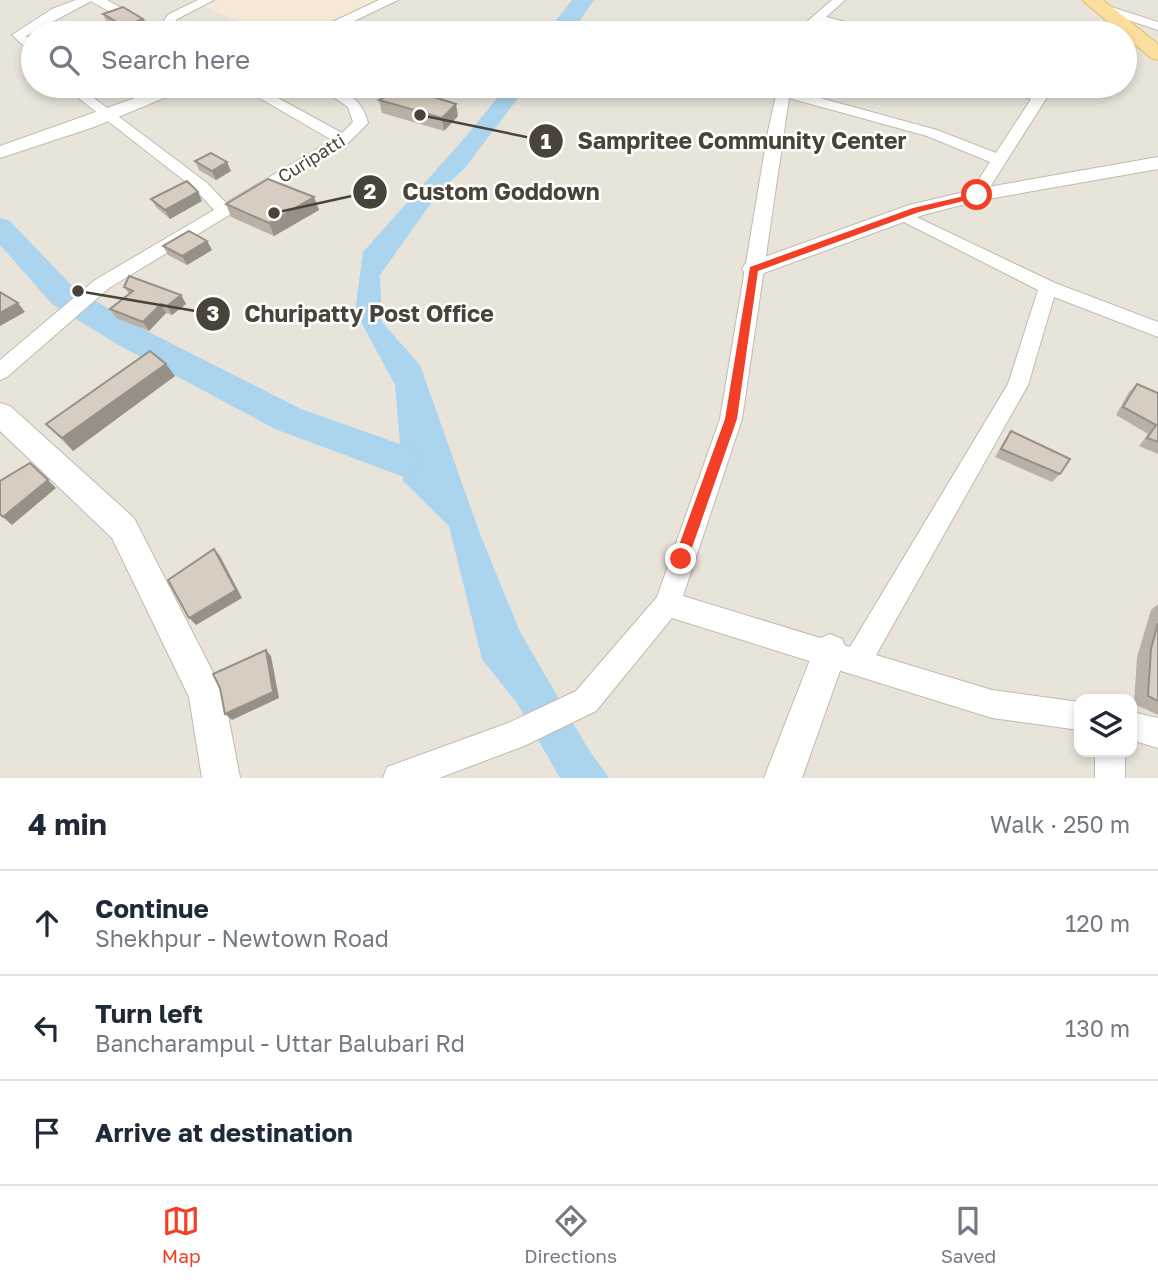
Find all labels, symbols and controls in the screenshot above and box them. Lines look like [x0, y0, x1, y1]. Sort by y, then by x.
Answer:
search box [21, 21, 1137, 98]
icon: search [45, 41, 83, 79]
text: Search here [101, 44, 250, 75]
callout: Sampritee Community Center [528, 119, 920, 163]
text: Sampritee Community Center [577, 126, 907, 154]
text: 1 [541, 128, 552, 154]
street label: Curipatti [273, 129, 349, 187]
callout: Custom Goddown [353, 170, 613, 214]
text: Custom Goddown [402, 177, 600, 205]
text: 2 [364, 178, 377, 204]
route start [961, 179, 992, 210]
callout: Churipatty Post Office [195, 292, 508, 336]
text: Churipatty Post Office [244, 299, 494, 327]
text: 3 [207, 300, 219, 326]
route end [665, 543, 696, 574]
map controls [1074, 694, 1137, 757]
button: layers [1074, 694, 1137, 757]
text: 4 min [28, 806, 107, 842]
text: Walk · 250 m [990, 810, 1130, 838]
text: Continue [95, 893, 209, 924]
icon: ahead [28, 904, 66, 942]
text: 120 m [1065, 909, 1130, 937]
text: Shekhpur - Newtown Road [95, 924, 389, 952]
text: Turn left [95, 998, 203, 1029]
icon: left [28, 1009, 66, 1047]
text: 130 m [1065, 1014, 1130, 1042]
text: Bancharampul - Uttar Balubari Rd [95, 1029, 465, 1057]
icon: arrive [28, 1114, 66, 1152]
text: Arrive at destination [95, 1117, 353, 1148]
tab: Map [162, 1202, 201, 1267]
tab: Directions [524, 1202, 617, 1267]
tab: Saved [941, 1202, 996, 1267]

